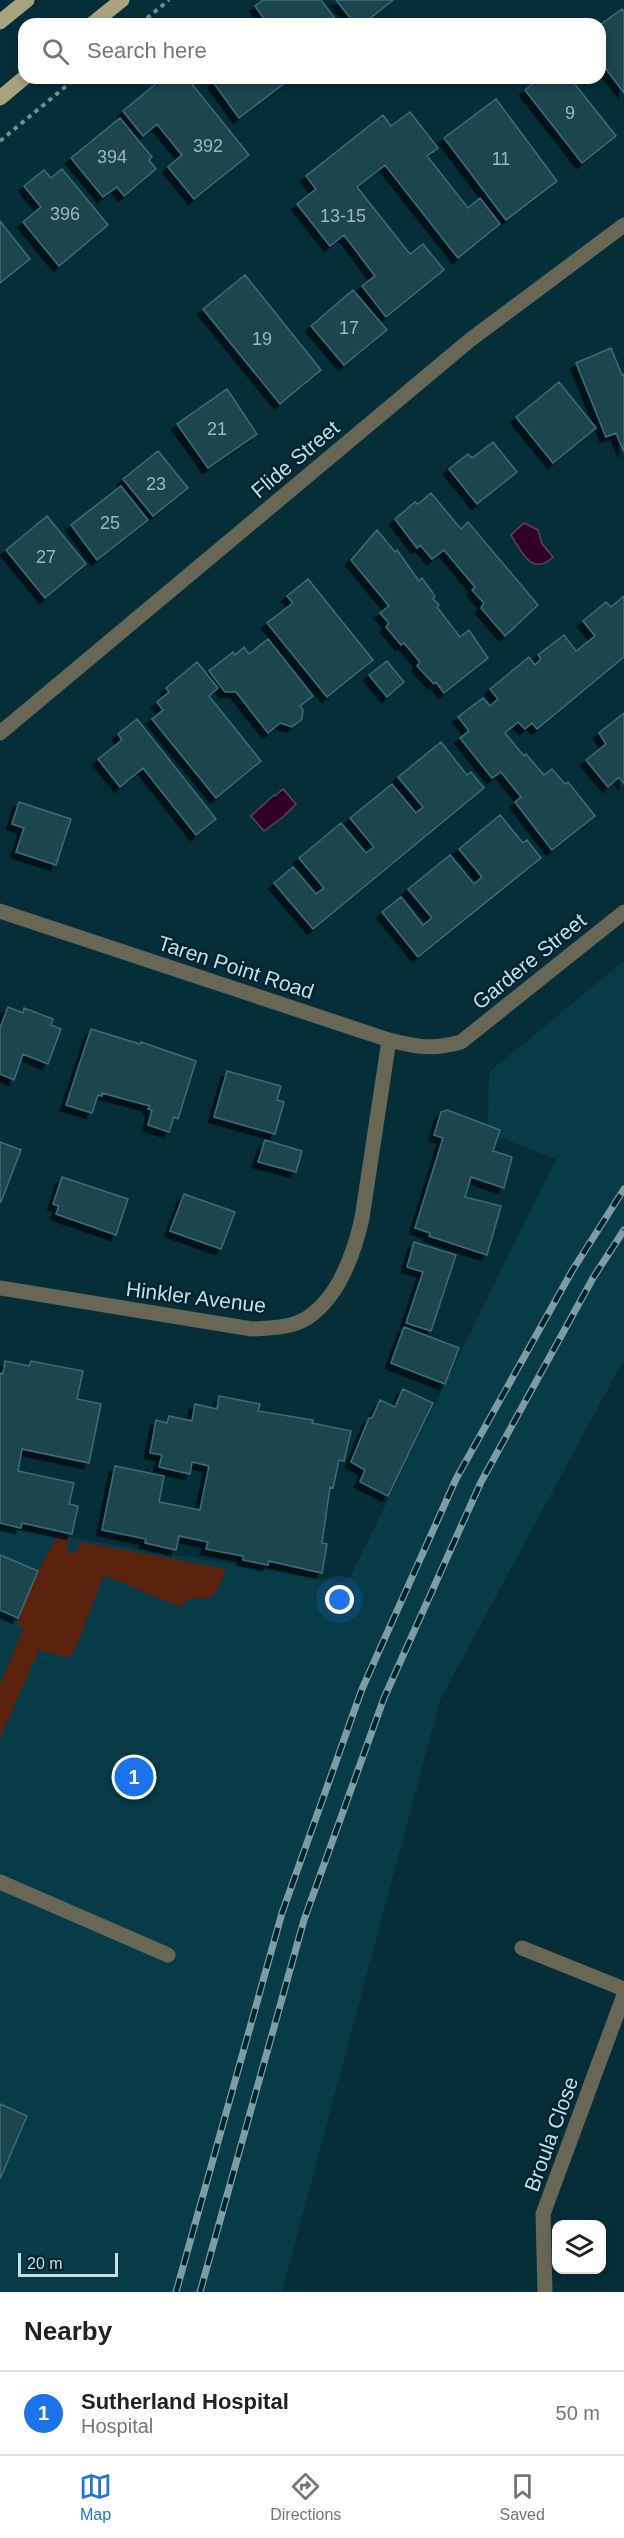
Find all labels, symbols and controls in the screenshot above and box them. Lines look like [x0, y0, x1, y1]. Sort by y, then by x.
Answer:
search box [18, 18, 606, 84]
icon: search [39, 35, 72, 68]
text: Search here [87, 38, 207, 63]
house number: 9 [565, 103, 575, 123]
house number: 392 [193, 136, 223, 156]
house number: 394 [97, 147, 127, 167]
house number: 11 [492, 149, 510, 169]
house number: 396 [50, 204, 80, 224]
house number: 13-15 [320, 206, 366, 226]
house number: 17 [339, 318, 359, 338]
house number: 19 [252, 329, 272, 349]
street label: Flide Street [246, 416, 344, 502]
house number: 21 [207, 419, 227, 439]
house number: 23 [146, 474, 166, 494]
house number: 25 [100, 513, 120, 533]
house number: 27 [36, 547, 56, 567]
street label: Gardere Street [468, 908, 590, 1014]
street label: Taren Point Road [155, 931, 317, 1003]
street label: Hinkler Avenue [125, 1277, 267, 1317]
your location [325, 1585, 354, 1614]
pin: 1 [114, 1754, 154, 1800]
street label: Broula Close [520, 2074, 582, 2194]
map controls [552, 2220, 606, 2274]
button: layers [552, 2220, 606, 2274]
scale bar [18, 2250, 118, 2278]
text: 20 m [27, 2255, 63, 2272]
text: Nearby [24, 2316, 112, 2346]
text: Sutherland Hospital [81, 2389, 289, 2414]
text: 1 [38, 2402, 49, 2424]
text: 50 m [556, 2402, 600, 2424]
text: Hospital [81, 2415, 153, 2437]
tab: Map [79, 2470, 112, 2524]
tab: Directions [270, 2470, 341, 2524]
tab: Saved [500, 2470, 545, 2524]

